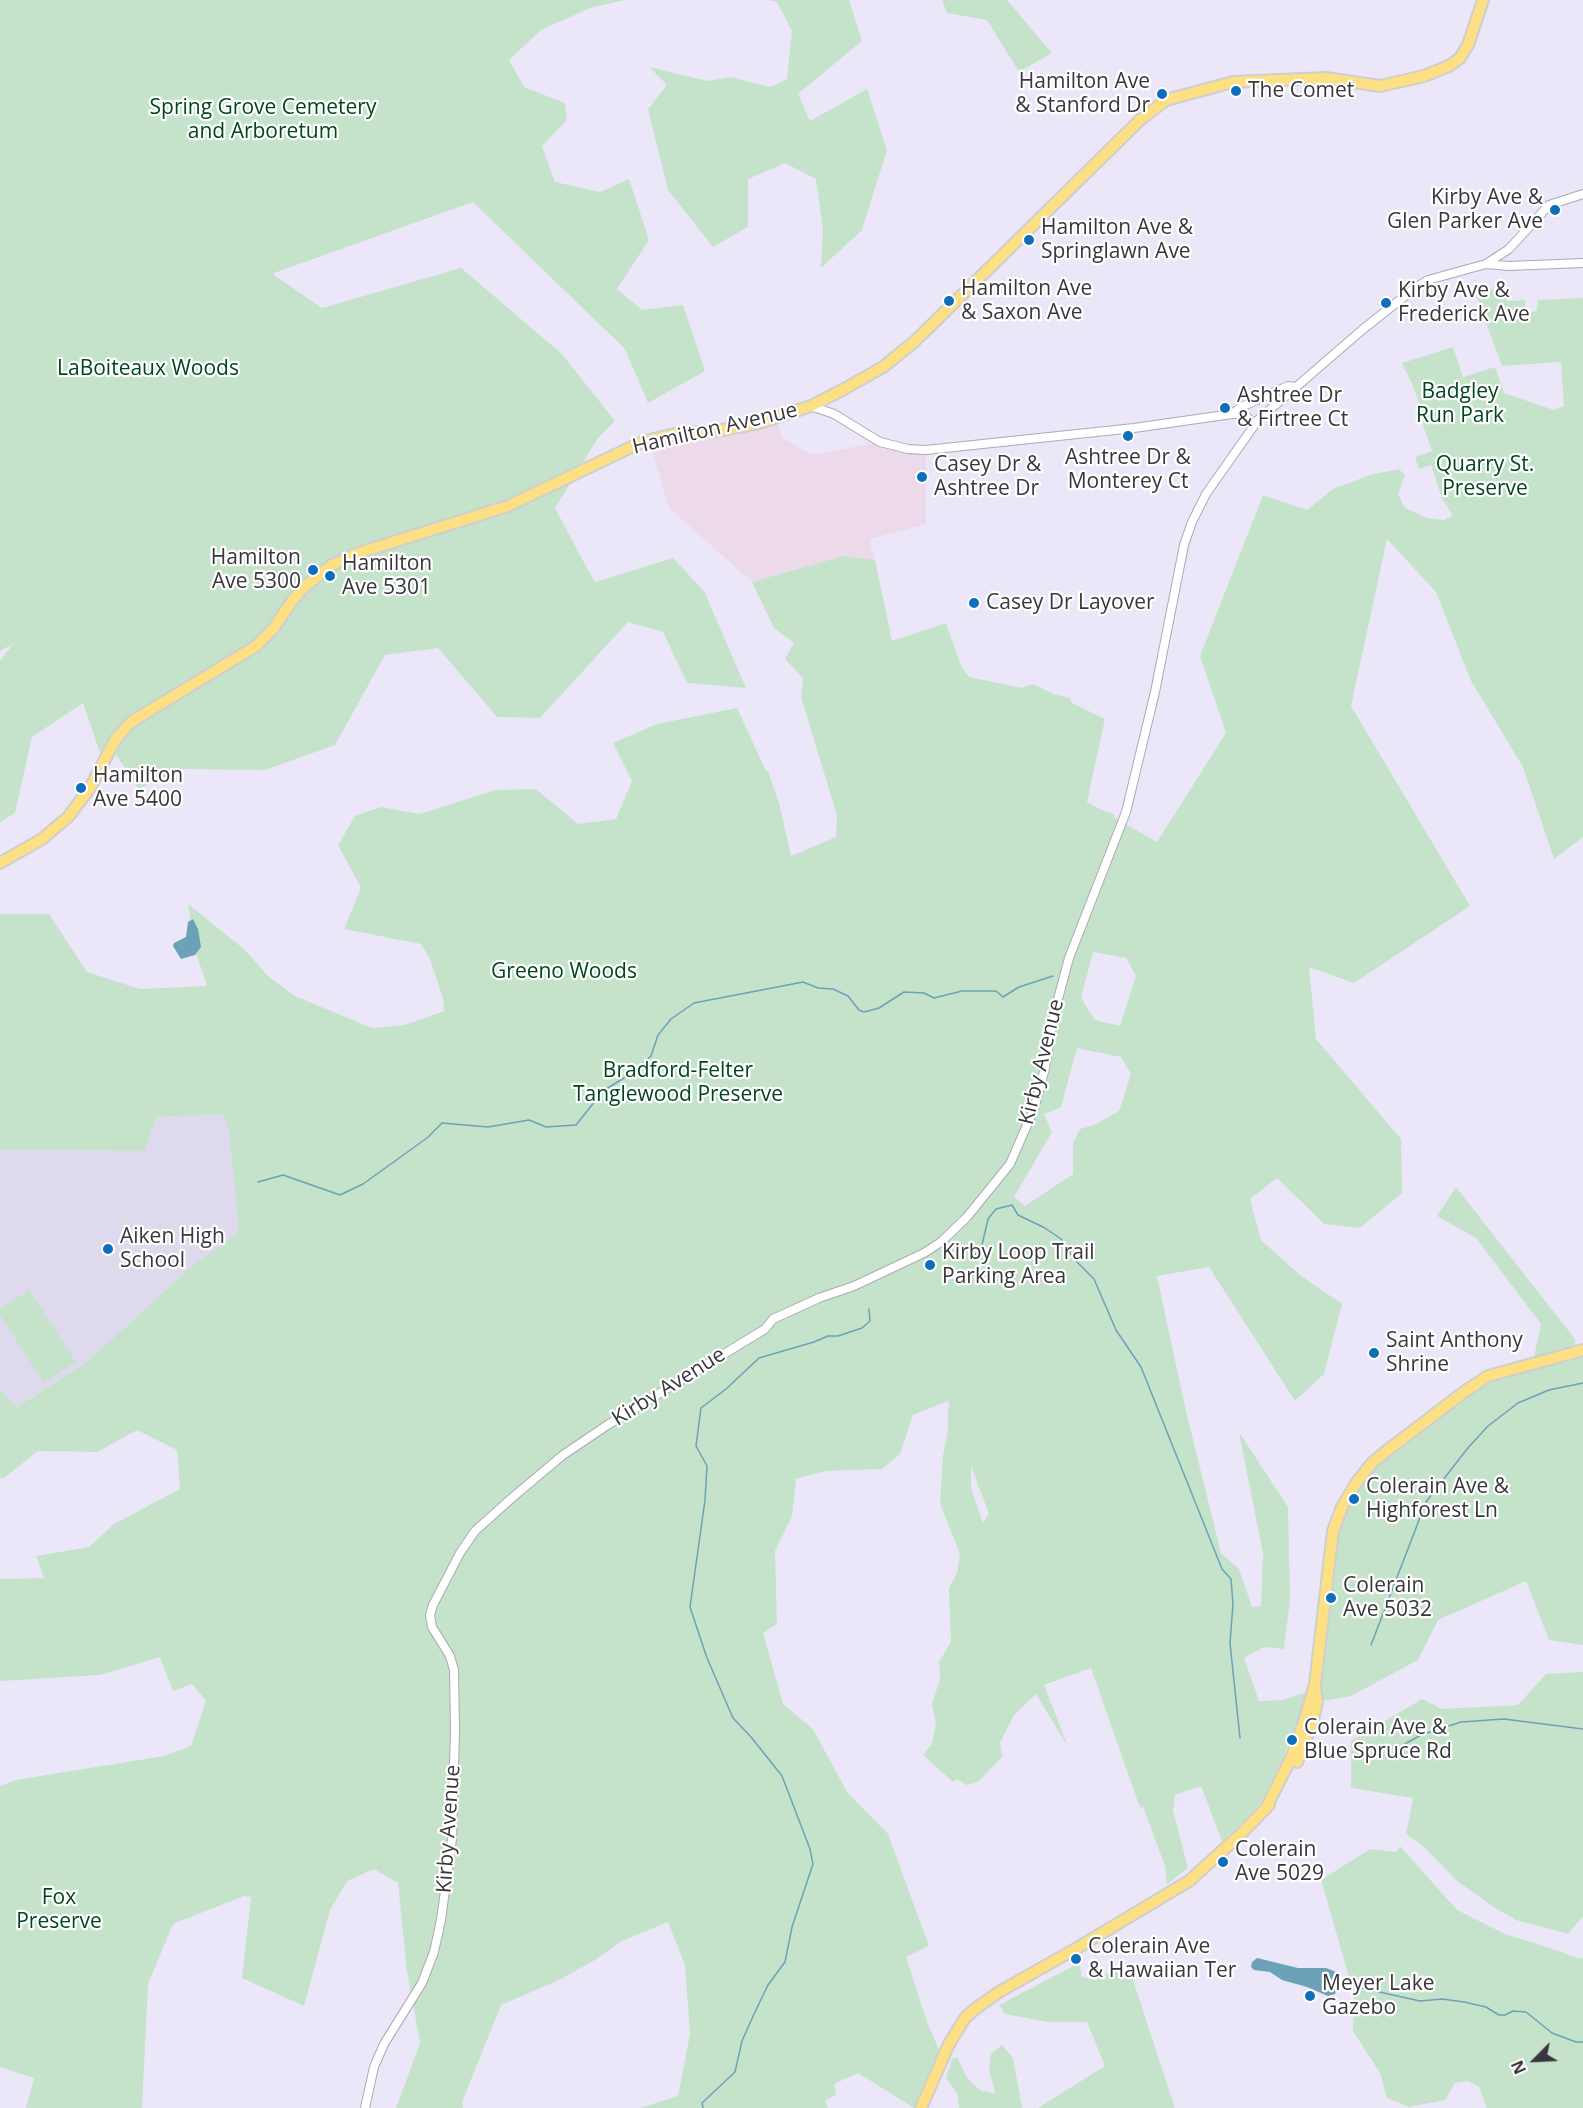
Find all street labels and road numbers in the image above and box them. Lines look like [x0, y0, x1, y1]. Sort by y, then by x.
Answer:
street label: Hamilton Avenue [630, 398, 800, 460]
street label: Kirby Avenue [1014, 997, 1070, 1127]
street label: Kirby Avenue [608, 1342, 730, 1432]
street label: Kirby Avenue [432, 1764, 466, 1894]

